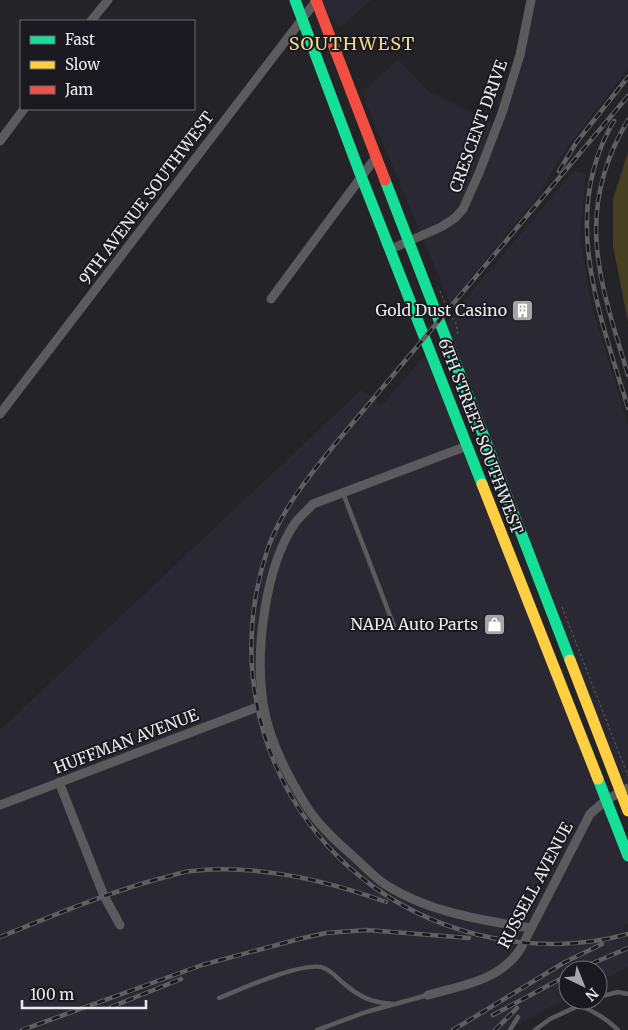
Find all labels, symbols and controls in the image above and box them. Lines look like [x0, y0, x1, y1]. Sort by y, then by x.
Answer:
legend [20, 20, 195, 110]
text: Fast [65, 30, 95, 49]
district label: SOUTHWEST [289, 32, 415, 55]
text: Slow [65, 55, 100, 74]
street label: CRESCENT DRIVE [445, 56, 512, 195]
text: Jam [64, 80, 93, 99]
street label: 9TH AVENUE SOUTHWEST [74, 108, 218, 288]
building icon: Gold Dust Casino [511, 298, 535, 322]
place label: Gold Dust Casino [375, 300, 507, 320]
street label: 6TH STREET SOUTHWEST [434, 335, 528, 537]
shop icon: NAPA Auto Parts [482, 612, 506, 636]
place label: NAPA Auto Parts [351, 614, 478, 634]
street label: HUFFMAN AVENUE [51, 704, 202, 778]
street label: RUSSELL AVENUE [493, 818, 577, 952]
north arrow [558, 960, 608, 1010]
scale bar [22, 978, 146, 1010]
text: N [582, 984, 602, 1005]
text: 100 m [30, 985, 74, 1004]

